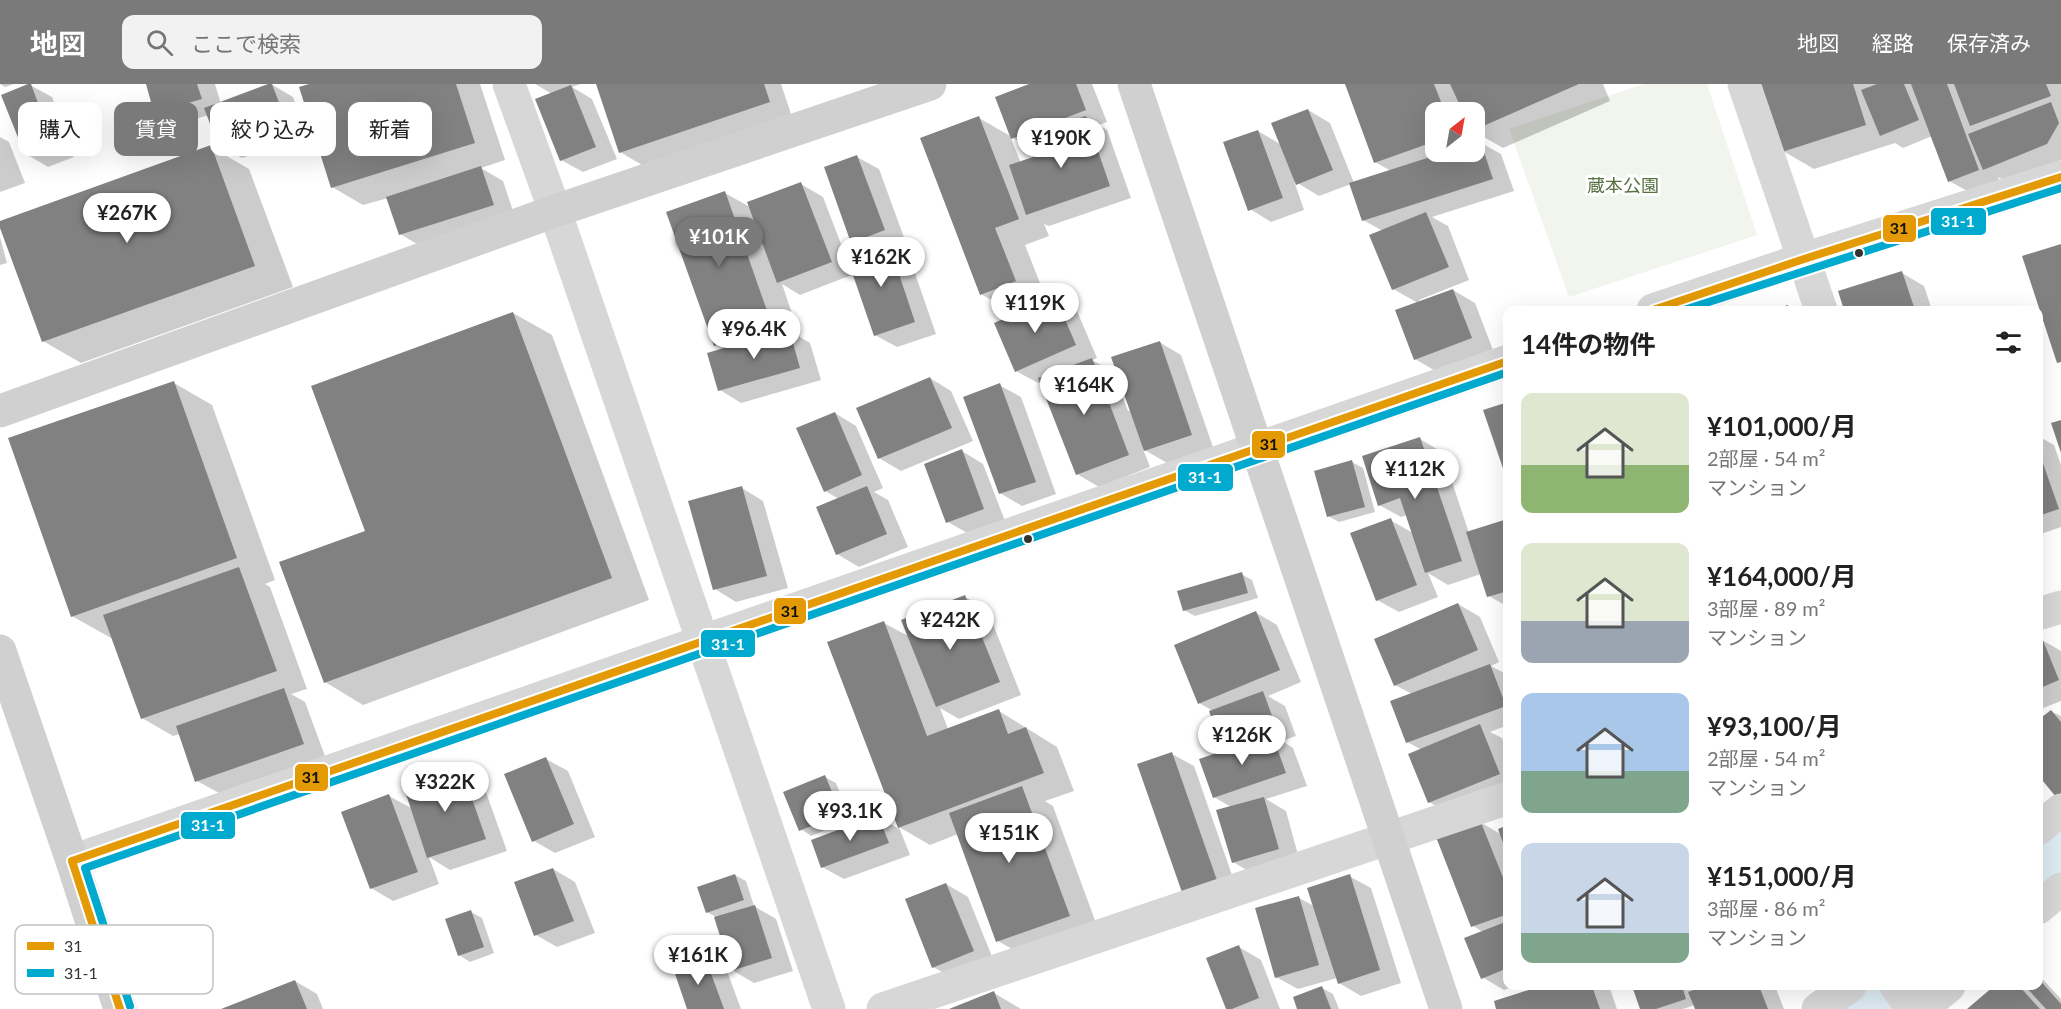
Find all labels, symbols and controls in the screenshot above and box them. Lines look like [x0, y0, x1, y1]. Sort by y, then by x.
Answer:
search box [122, 15, 542, 69]
text: 地図 [30, 26, 86, 60]
icon: search [143, 26, 176, 59]
text: ここで検索 [191, 30, 301, 57]
text: 地図 [1797, 30, 1839, 55]
text: 経路 [1872, 30, 1914, 55]
text: 保存済み [1947, 30, 2031, 55]
chip: 購入 [18, 102, 102, 156]
chip: 賃貸 [114, 102, 198, 156]
chip: 絞り込み [210, 102, 336, 156]
chip: 新着 [348, 102, 432, 156]
north arrow [1425, 102, 1485, 162]
map controls [1425, 102, 1485, 162]
pin: ¥190K [1019, 118, 1103, 169]
text: ¥190K [1031, 125, 1091, 149]
park label: 蔵本公園 [1587, 174, 1659, 196]
pin: ¥267K [85, 193, 169, 244]
text: ¥267K [97, 200, 157, 224]
line badge: 31-1 [1930, 207, 1987, 236]
text: 31-1 [1941, 211, 1975, 230]
line badge: 31 [1882, 214, 1917, 243]
pin: ¥101K [677, 217, 761, 268]
text: 31 [1890, 218, 1908, 237]
text: ¥101K [689, 224, 749, 248]
pin: ¥162K [839, 237, 923, 288]
text: ¥162K [851, 244, 911, 268]
unlabelled marker [1853, 247, 1865, 259]
pin: ¥119K [993, 283, 1077, 334]
text: ¥119K [1005, 290, 1065, 314]
pin: ¥96.4K [705, 309, 803, 360]
text: ¥96.4K [722, 316, 786, 340]
icon: filters [1992, 326, 2025, 359]
text: 14件の物件 [1521, 328, 1655, 360]
pin: ¥164K [1042, 365, 1126, 416]
text: ¥164K [1054, 372, 1114, 396]
text: ¥101,000/月 [1707, 410, 1857, 442]
icon: home [1569, 417, 1641, 489]
line badge: 31 [1251, 430, 1286, 459]
text: 31 [1260, 434, 1278, 453]
text: 2部屋 · 54 m² [1707, 446, 1826, 470]
pin: ¥112K [1373, 449, 1457, 500]
text: ¥112K [1385, 456, 1445, 480]
line badge: 31-1 [1177, 463, 1234, 492]
text: 31-1 [1188, 467, 1222, 486]
text: マンション [1707, 475, 1807, 499]
unlabelled marker [1022, 533, 1034, 545]
text: ¥164,000/月 [1707, 560, 1857, 592]
icon: home [1569, 567, 1641, 639]
text: 3部屋 · 89 m² [1707, 596, 1826, 620]
line badge: 31 [773, 597, 807, 625]
pin: ¥242K [908, 600, 992, 651]
text: 31 [781, 601, 799, 620]
text: ¥242K [920, 607, 980, 631]
text: マンション [1707, 625, 1807, 649]
line badge: 31-1 [700, 629, 756, 658]
text: 31-1 [711, 634, 745, 653]
text: ¥93,100/月 [1707, 710, 1842, 742]
pin: ¥126K [1200, 715, 1284, 766]
icon: home [1569, 717, 1641, 789]
text: ¥126K [1212, 722, 1272, 746]
text: 2部屋 · 54 m² [1707, 746, 1826, 770]
pin: ¥322K [403, 762, 487, 813]
line badge: 31 [294, 763, 329, 792]
text: 31 [302, 767, 320, 786]
text: ¥322K [415, 769, 475, 793]
text: マンション [1707, 775, 1807, 799]
pin: ¥93.1K [801, 791, 899, 842]
text: ¥93.1K [818, 798, 882, 822]
line badge: 31-1 [180, 811, 236, 840]
pin: ¥151K [967, 813, 1051, 864]
text: 31-1 [191, 815, 225, 834]
text: ¥151K [979, 820, 1039, 844]
text: ¥151,000/月 [1707, 860, 1857, 892]
icon: home [1569, 867, 1641, 939]
text: 3部屋 · 86 m² [1707, 896, 1826, 920]
legend [15, 925, 213, 994]
text: マンション [1707, 925, 1807, 949]
pin: ¥161K [656, 935, 740, 986]
text: 31 [64, 936, 83, 955]
text: ¥161K [668, 942, 728, 966]
text: 31-1 [64, 963, 98, 982]

